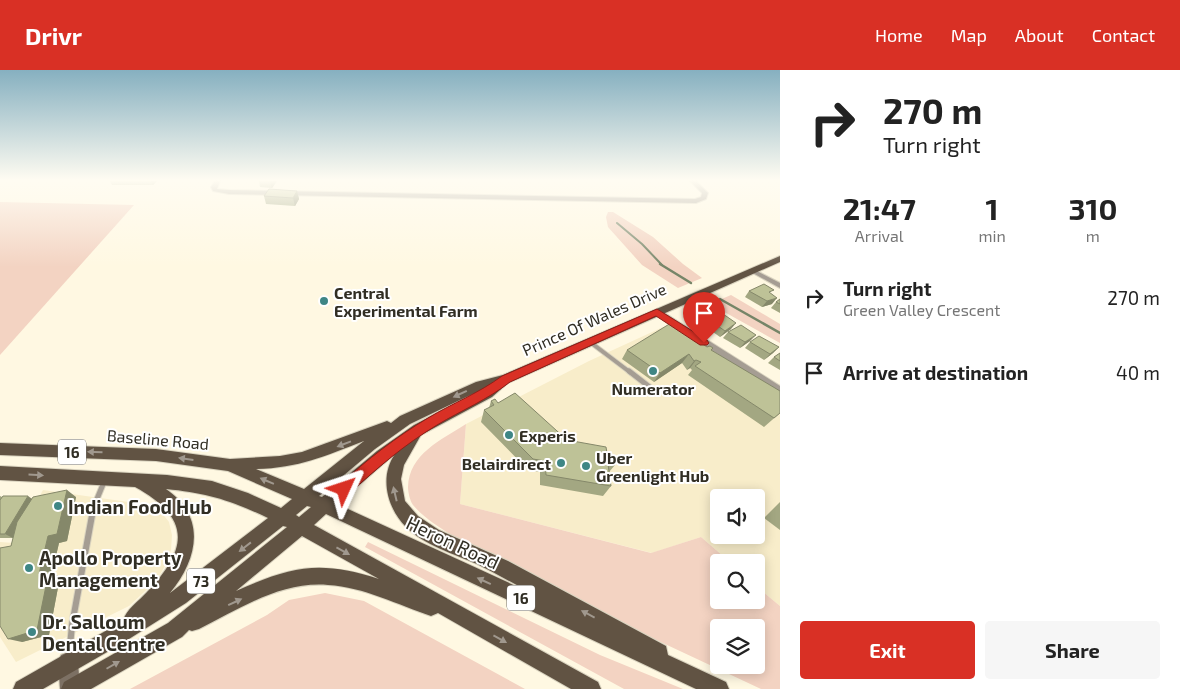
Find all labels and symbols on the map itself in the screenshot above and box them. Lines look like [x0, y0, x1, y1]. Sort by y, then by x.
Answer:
street label: Prince Of Wales Drive [519, 279, 669, 359]
place label: Central Experimental Farm [334, 283, 478, 320]
pin [683, 292, 725, 343]
marker: Central Experimental Farm [318, 295, 330, 307]
marker: Numerator [647, 365, 659, 377]
place label: Numerator [612, 379, 695, 398]
one-way arrow [453, 390, 467, 398]
street label: Baseline Road [106, 425, 210, 453]
place label: Experis [519, 426, 576, 445]
marker: Experis [503, 429, 515, 441]
road number: 16 [58, 440, 86, 464]
one-way arrow [336, 440, 351, 448]
one-way arrow [87, 448, 103, 456]
place label: Uber Greenlight Hub [596, 448, 709, 485]
place label: Belairdirect [462, 454, 551, 473]
one-way arrow [178, 455, 194, 463]
marker: Belairdirect [555, 457, 567, 469]
marker: Uber Greenlight Hub [580, 460, 592, 472]
position arrow [317, 462, 369, 514]
one-way arrow [28, 471, 44, 479]
one-way arrow [260, 476, 274, 484]
one-way arrow [391, 486, 399, 501]
place label: Indian Food Hub [68, 495, 212, 518]
marker: Indian Food Hub [52, 500, 64, 512]
street label: Heron Road [403, 510, 503, 574]
one-way arrow [239, 541, 252, 552]
place label: Apollo Property Management [39, 546, 182, 591]
one-way arrow [337, 546, 350, 555]
marker: Apollo Property Management [23, 562, 35, 574]
road number: 73 [187, 568, 215, 594]
one-way arrow [477, 576, 491, 584]
road number: 16 [507, 586, 535, 610]
one-way arrow [228, 598, 242, 606]
one-way arrow [581, 609, 595, 618]
place label: Dr. Salloum Dental Centre [42, 610, 166, 655]
marker: Dr. Salloum Dental Centre [26, 626, 38, 638]
one-way arrow [493, 635, 508, 643]
one-way arrow [106, 661, 121, 669]

